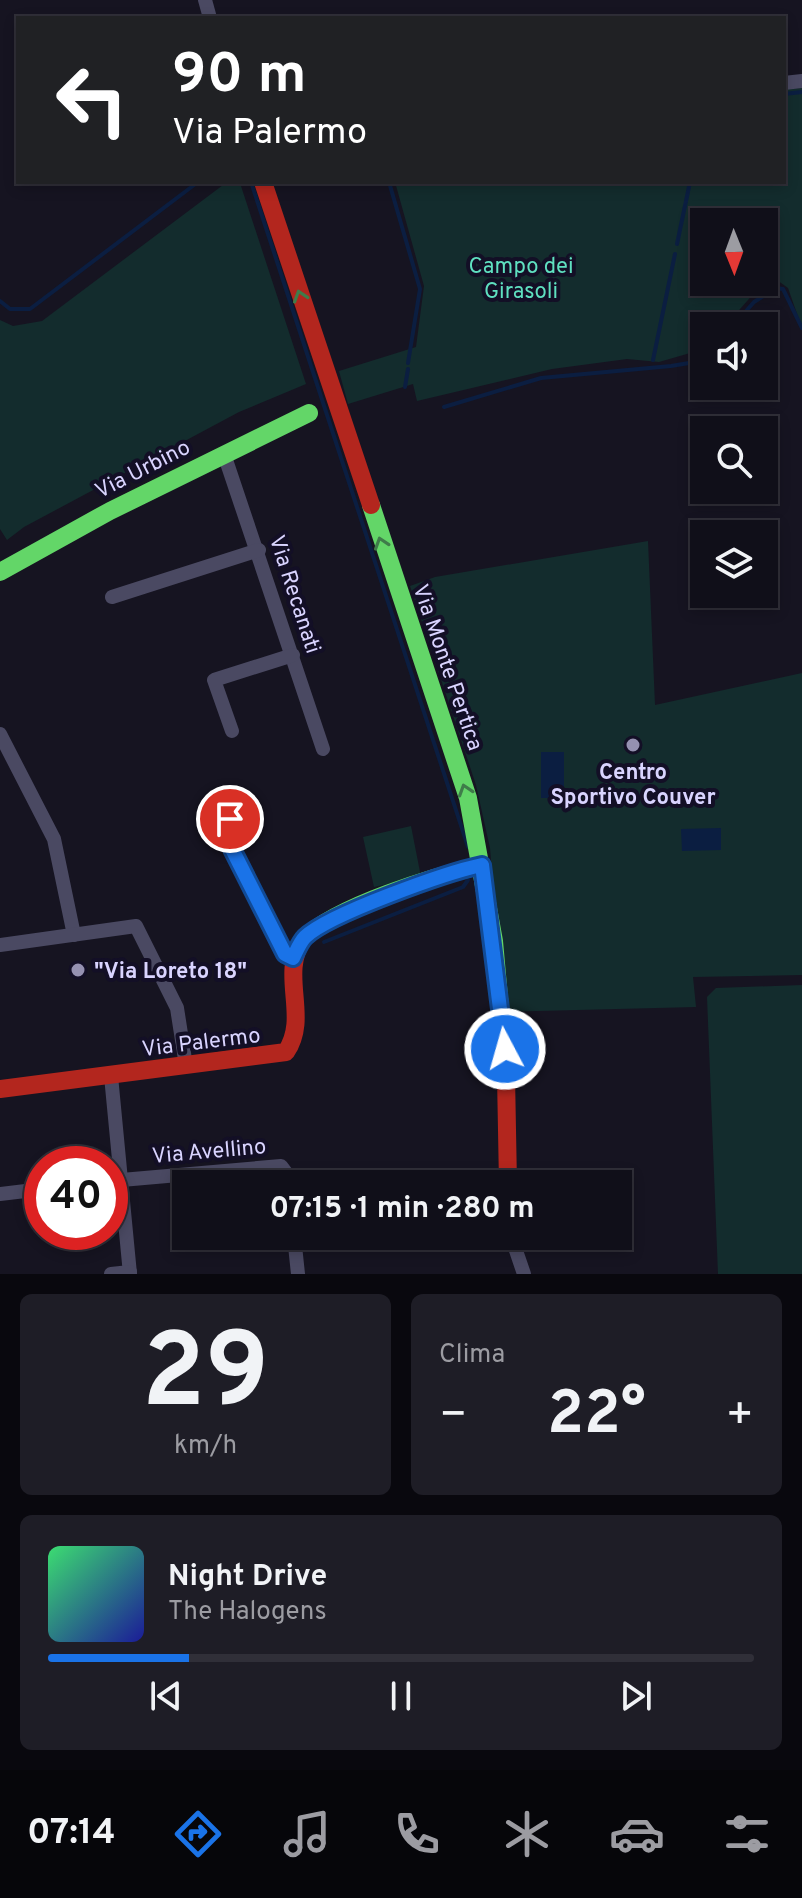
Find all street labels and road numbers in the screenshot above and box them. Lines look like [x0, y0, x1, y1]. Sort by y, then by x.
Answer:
street label: Via Urbino [91, 435, 195, 506]
street label: Via Recanati [262, 532, 325, 657]
street label: Via Monte Pertica [405, 581, 488, 755]
street label: Via Palermo [141, 1023, 262, 1064]
street label: Via Avellino [151, 1134, 268, 1171]

